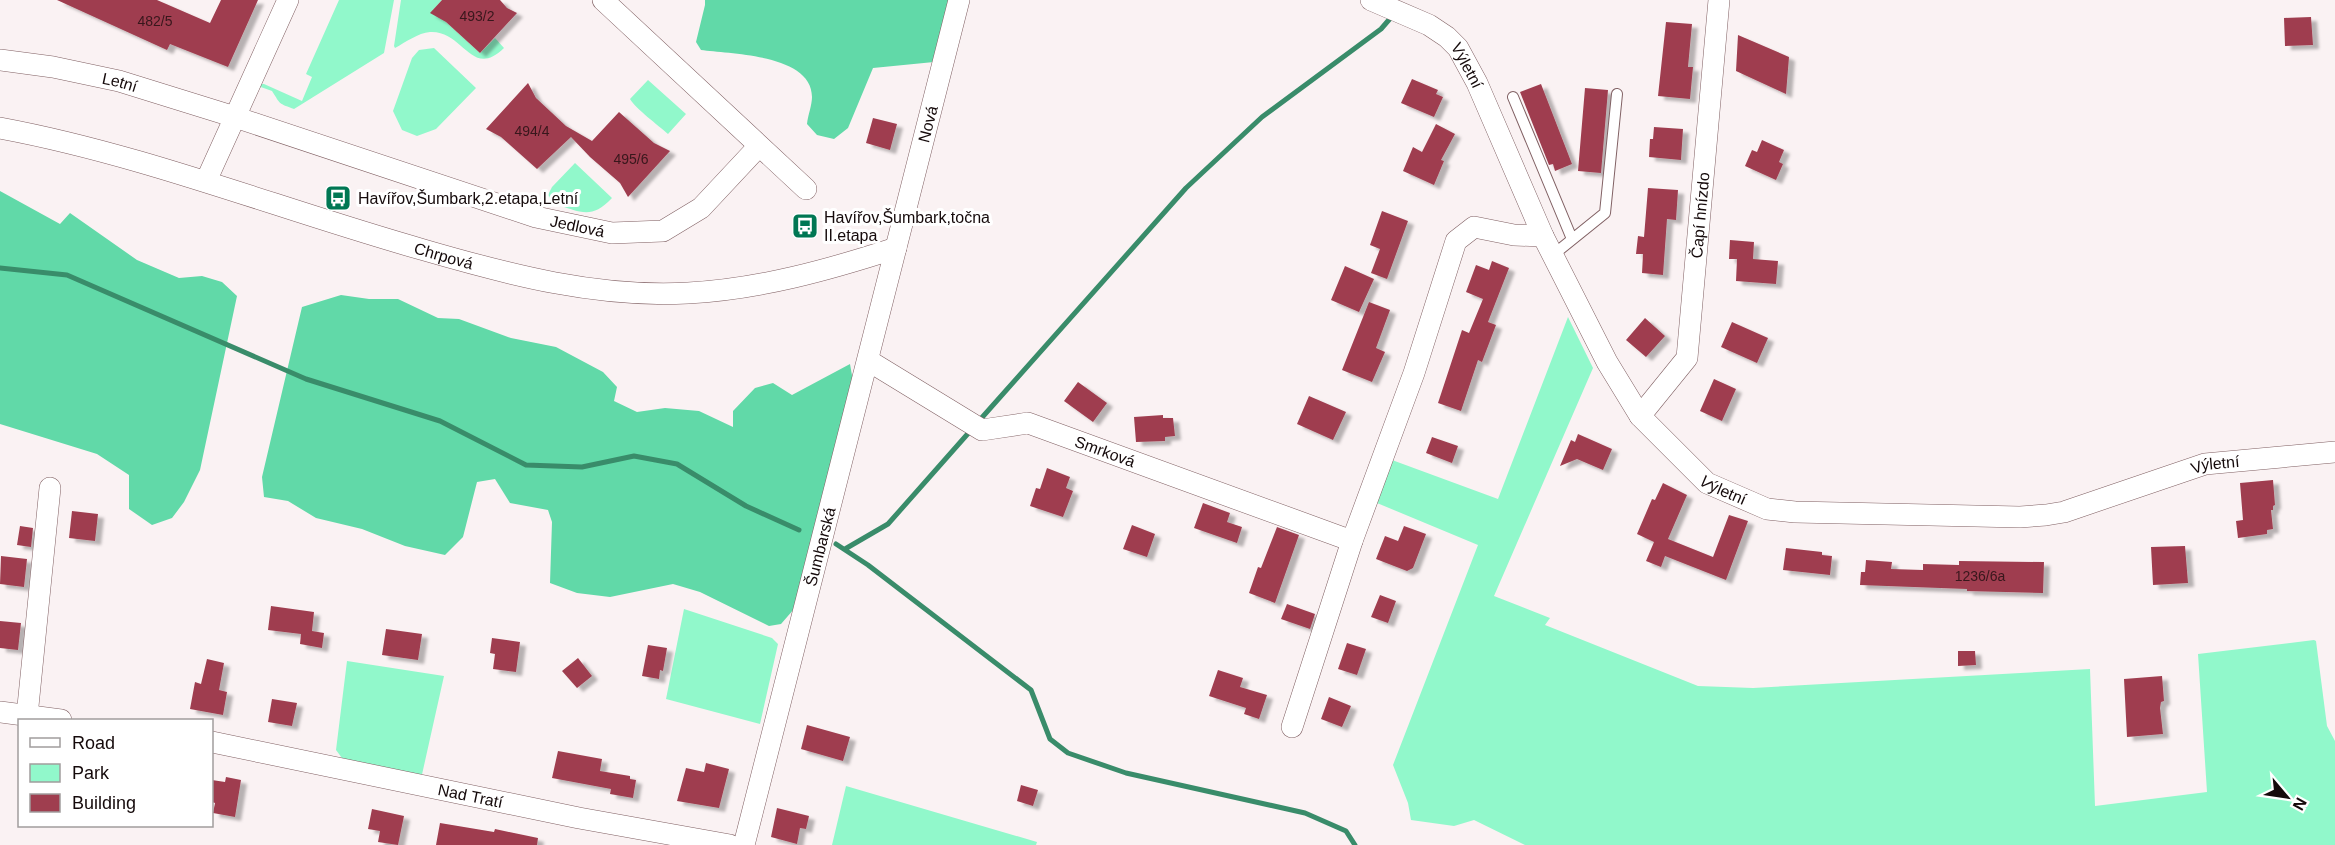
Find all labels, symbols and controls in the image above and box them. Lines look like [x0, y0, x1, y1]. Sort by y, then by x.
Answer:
house number: 493/2 [459, 8, 495, 24]
house number: 482/5 [137, 13, 173, 29]
street label: Výletní [1448, 40, 1487, 91]
street label: Letní [101, 69, 140, 95]
street label: Nová [915, 104, 940, 144]
house number: 494/4 [514, 123, 550, 139]
house number: 495/6 [613, 151, 649, 167]
street label: Čapí hnízdo [1686, 171, 1712, 259]
bus stop icon: Havířov,Šumbark,2.etapa,Letní [323, 183, 353, 213]
place label: Havířov,Šumbark,2.etapa,Letní [358, 189, 579, 207]
place label: Havířov,Šumbark,točna II.etapa [824, 208, 990, 244]
bus stop icon: Havířov,Šumbark,točna II.etapa [790, 211, 820, 241]
street label: Jedlová [549, 212, 606, 240]
street label: Chrpová [412, 239, 475, 272]
street label: Smrková [1073, 432, 1138, 470]
street label: Výletní [2189, 452, 2241, 477]
street label: Výletní [1696, 472, 1750, 508]
street label: Šumbarská [801, 505, 838, 588]
house number: 1236/6a [1955, 568, 2006, 584]
legend [18, 719, 213, 827]
text: Road [72, 733, 115, 753]
text: Park [72, 763, 110, 783]
north arrow [2257, 767, 2317, 827]
street label: Nad Tratí [437, 781, 505, 811]
text: Building [72, 793, 136, 813]
text: N [2289, 795, 2310, 813]

